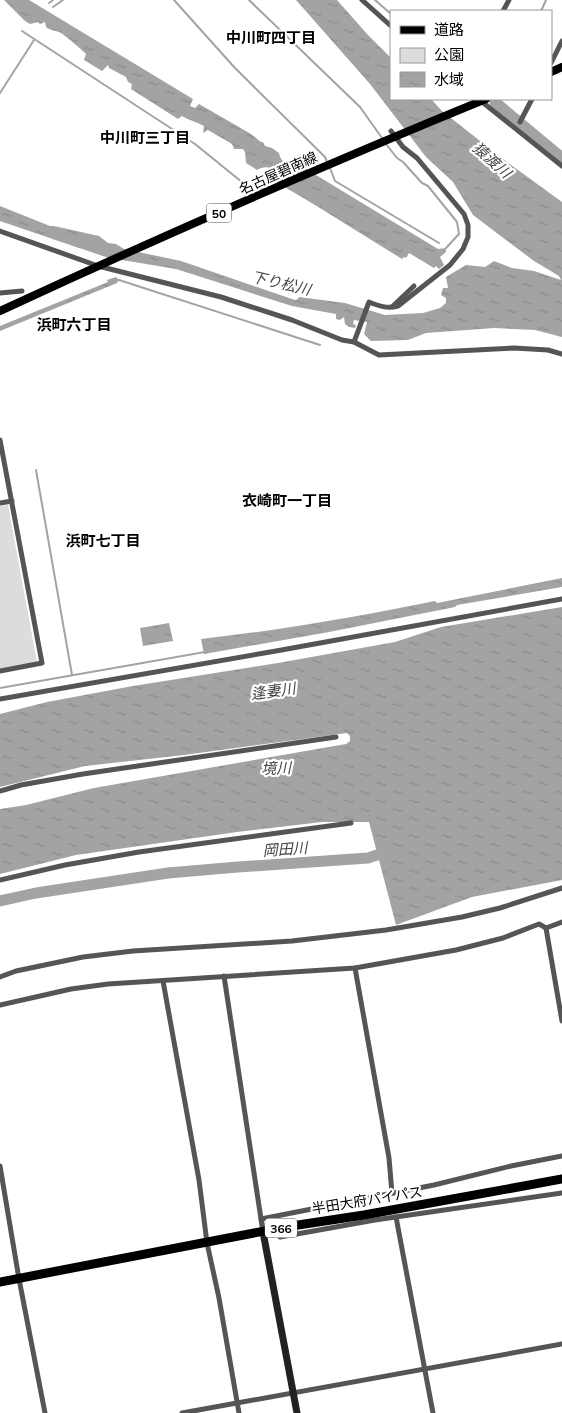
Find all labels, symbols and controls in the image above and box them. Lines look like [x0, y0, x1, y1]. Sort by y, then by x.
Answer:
legend [390, 10, 552, 100]
text: 道路 [434, 20, 464, 39]
district label: 中川町四丁目 [226, 28, 316, 47]
text: 公園 [434, 45, 464, 64]
text: 水域 [434, 70, 464, 89]
district label: 中川町三丁目 [100, 128, 190, 147]
water label: 猿渡川 [469, 138, 517, 183]
street label: 名古屋碧南線 [236, 148, 320, 198]
road number: 50 [206, 204, 232, 222]
water label: 下り松川 [250, 267, 314, 299]
district label: 浜町六丁目 [36, 315, 112, 334]
district label: 衣崎町一丁目 [242, 491, 332, 510]
district label: 浜町七丁目 [65, 531, 141, 550]
water label: 逢妻川 [249, 678, 299, 704]
water label: 境川 [261, 758, 293, 778]
water label: 岡田川 [262, 838, 310, 860]
street label: 半田大府パイパス [310, 1182, 424, 1218]
road number: 366 [265, 1218, 297, 1238]

